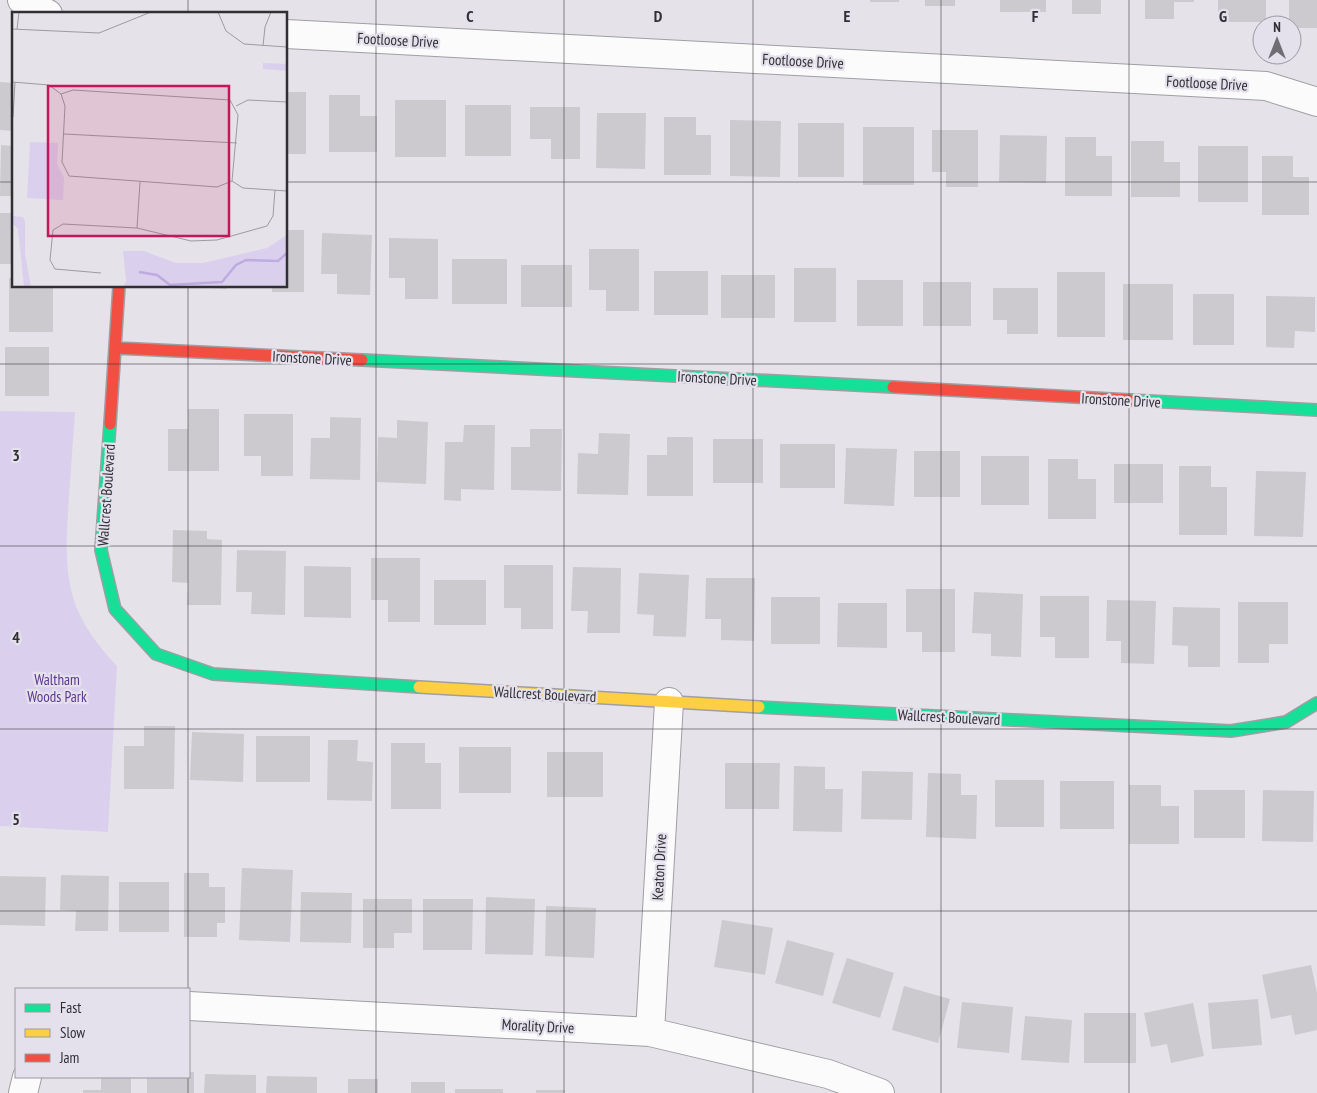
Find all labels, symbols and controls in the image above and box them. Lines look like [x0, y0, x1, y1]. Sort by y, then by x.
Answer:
text: C [466, 6, 474, 26]
text: D [654, 6, 663, 26]
text: E [844, 6, 851, 26]
text: F [1032, 6, 1039, 26]
text: G [1219, 6, 1227, 26]
inset map [12, 12, 288, 288]
north arrow [1252, 15, 1302, 65]
text: N [1273, 18, 1281, 36]
street label: Footloose Drive [357, 28, 439, 52]
street label: Footloose Drive [762, 49, 844, 73]
street label: Footloose Drive [1166, 71, 1248, 95]
street label: Ironstone Drive [272, 346, 352, 370]
street label: Ironstone Drive [677, 366, 757, 390]
street label: Ironstone Drive [1081, 388, 1161, 412]
street label: Wallcrest Boulevard [93, 443, 119, 547]
text: 3 [12, 445, 20, 465]
text: 4 [12, 627, 20, 647]
park label: Waltham Woods Park [27, 670, 87, 706]
street label: Wallcrest Boulevard [493, 682, 597, 706]
street label: Wallcrest Boulevard [897, 705, 1001, 729]
text: 5 [12, 809, 20, 829]
street label: Keaton Drive [648, 833, 670, 901]
legend [15, 988, 190, 1078]
text: Fast [60, 998, 81, 1017]
street label: Morality Drive [501, 1015, 575, 1037]
text: Slow [60, 1023, 85, 1042]
text: Jam [59, 1048, 79, 1067]

